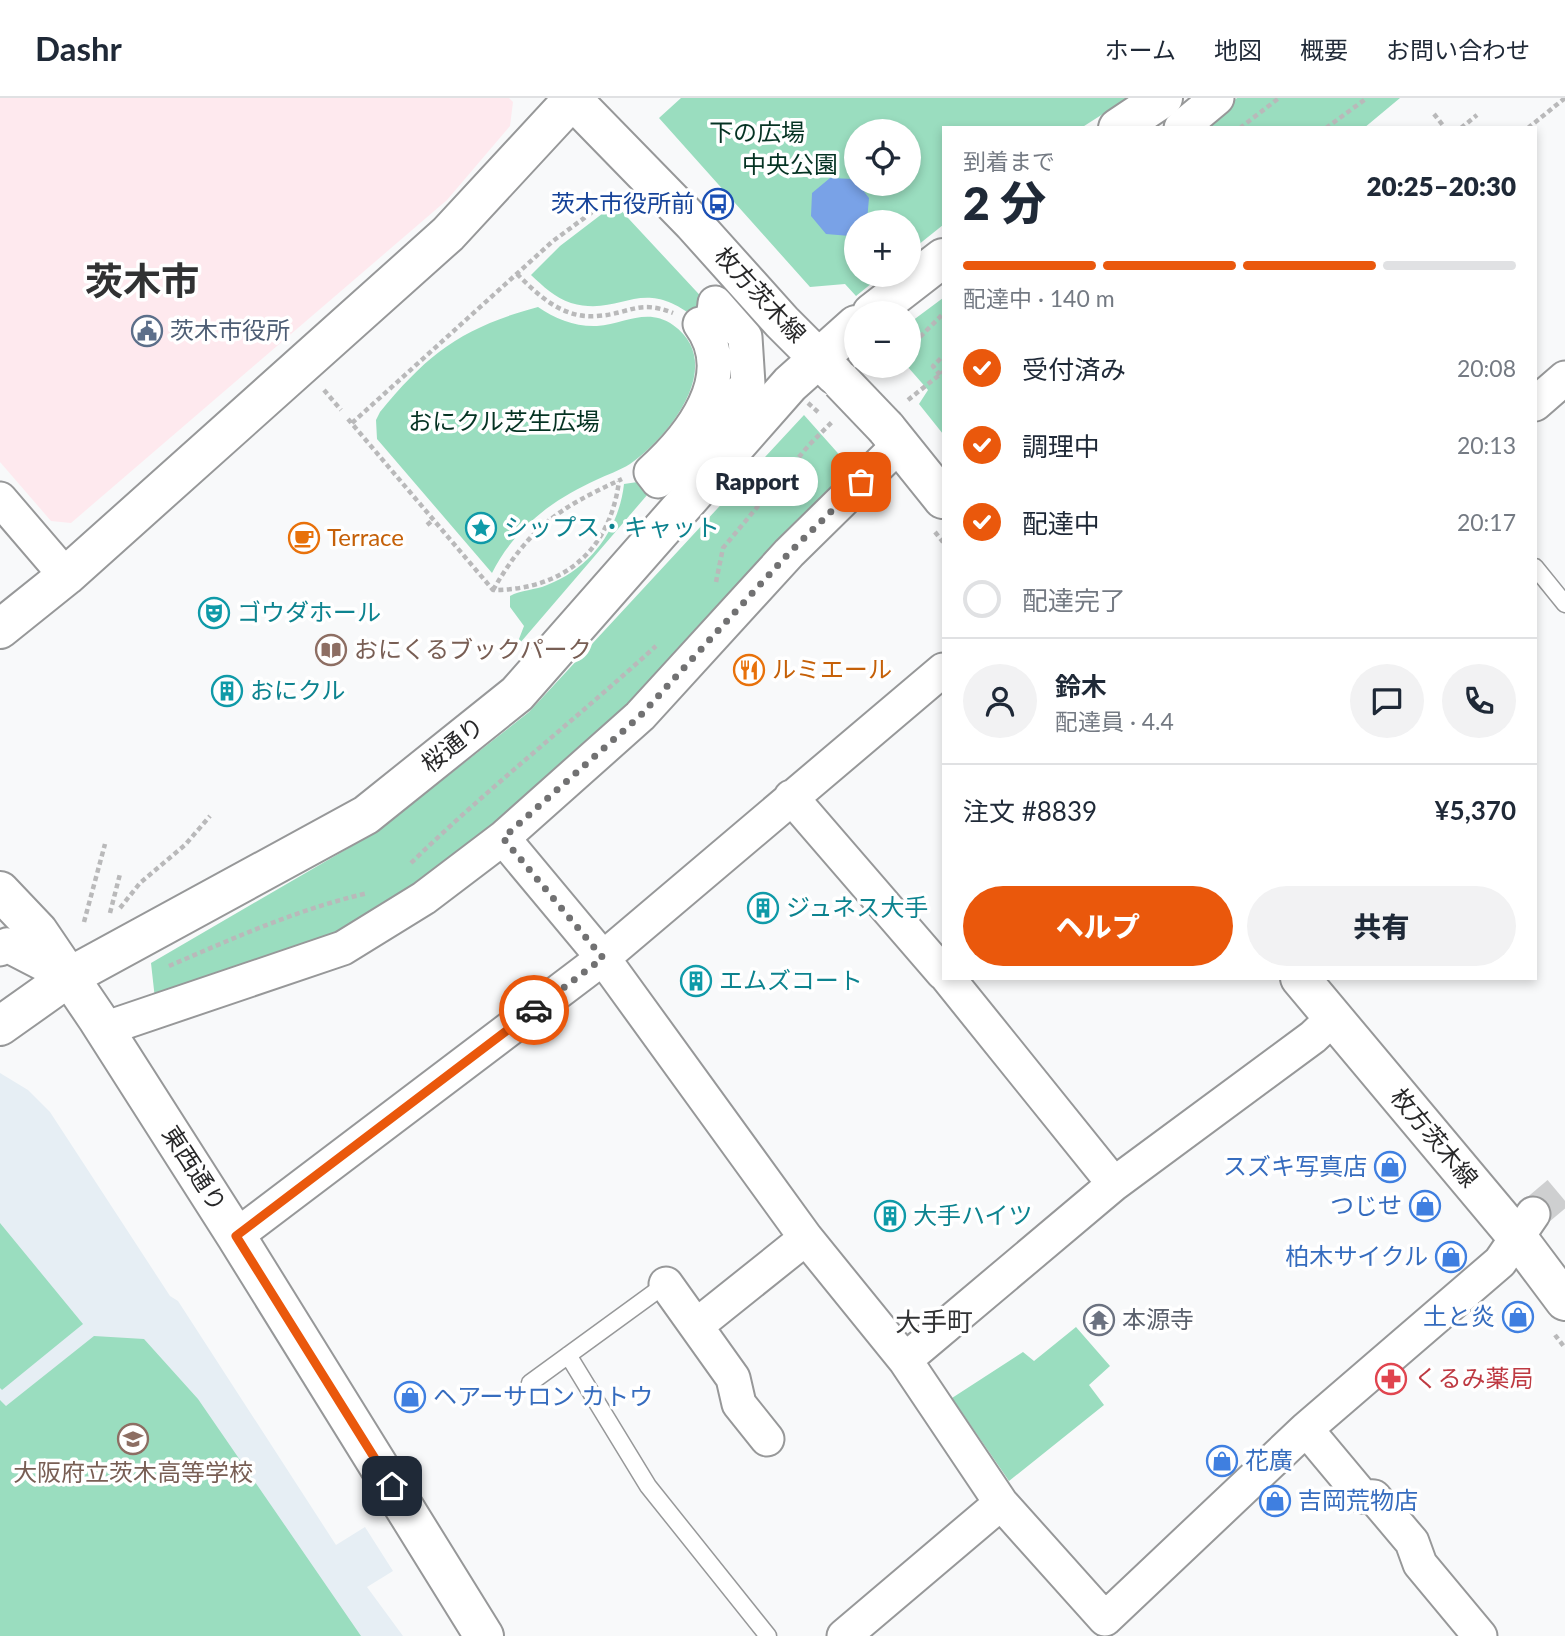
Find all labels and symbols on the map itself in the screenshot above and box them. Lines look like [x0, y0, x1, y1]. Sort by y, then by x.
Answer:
park label: 下の広場 [709, 117, 805, 146]
park label: 中央公園 [742, 149, 838, 178]
bus stop icon: 茨木市役所前 [701, 187, 735, 221]
place label: 茨木市役所前 [551, 188, 695, 217]
street label: 枚方茨木線 [710, 240, 813, 348]
district label: 茨木市 [85, 257, 199, 303]
public building icon: 茨木市役所 [130, 314, 164, 348]
place label: 茨木市役所 [170, 315, 290, 344]
park label: おにクル芝生広場 [408, 406, 600, 435]
pin [831, 452, 891, 512]
callout: Rapport [696, 458, 819, 506]
place icon: シップス・キャット [464, 511, 498, 545]
place label: シップス・キャット [504, 512, 720, 541]
cafe icon: Terrace [287, 521, 321, 555]
place label: Terrace [327, 522, 404, 551]
theatre icon: ゴウダホール [197, 596, 231, 630]
place label: ゴウダホール [237, 597, 381, 626]
library icon: おにくるブックパーク [314, 633, 348, 667]
place label: おにくるブックパーク [354, 634, 592, 663]
restaurant icon: ルミエール [732, 653, 766, 687]
place label: ルミエール [772, 654, 892, 683]
building icon: おにクル [210, 674, 244, 708]
place label: おにクル [250, 675, 345, 704]
street label: 桜通り [415, 710, 489, 778]
building icon: ジュネス大手 [746, 891, 780, 925]
place label: ジュネス大手 [786, 892, 928, 921]
building icon: エムズコート [679, 964, 713, 998]
place label: エムズコート [719, 965, 863, 994]
courier [499, 975, 569, 1045]
street label: 枚方茨木線 [1385, 1082, 1485, 1192]
street label: 東西通り [157, 1120, 234, 1216]
shop icon: スズキ写真店 [1373, 1150, 1407, 1184]
place label: スズキ写真店 [1223, 1151, 1367, 1180]
shop icon: つじせ [1408, 1189, 1442, 1223]
place label: つじせ [1330, 1190, 1402, 1219]
building icon: 大手ハイツ [873, 1199, 907, 1233]
place label: 大手ハイツ [913, 1200, 1033, 1229]
shop icon: 柏木サイクル [1434, 1240, 1468, 1274]
place label: 柏木サイクル [1285, 1241, 1428, 1270]
shop icon: 土と炎 [1501, 1300, 1535, 1334]
place label: 土と炎 [1423, 1301, 1495, 1330]
temple icon: 本源寺 [1082, 1303, 1116, 1337]
place label: 本源寺 [1122, 1304, 1194, 1333]
district label: 大手町 [895, 1305, 973, 1337]
pharmacy icon: くるみ薬局 [1374, 1362, 1408, 1396]
place label: くるみ薬局 [1414, 1363, 1534, 1392]
shop icon: ヘアーサロン カトウ [393, 1380, 427, 1414]
place label: ヘアーサロン カトウ [433, 1381, 653, 1410]
school or university icon: 大阪府立茨木高等学校 [116, 1422, 150, 1456]
shop icon: 花廣 [1205, 1444, 1239, 1478]
place label: 花廣 [1245, 1445, 1293, 1474]
pin [362, 1456, 422, 1516]
place label: 大阪府立茨木高等学校 [13, 1457, 253, 1486]
shop icon: 吉岡荒物店 [1258, 1484, 1292, 1518]
place label: 吉岡荒物店 [1298, 1485, 1418, 1514]

